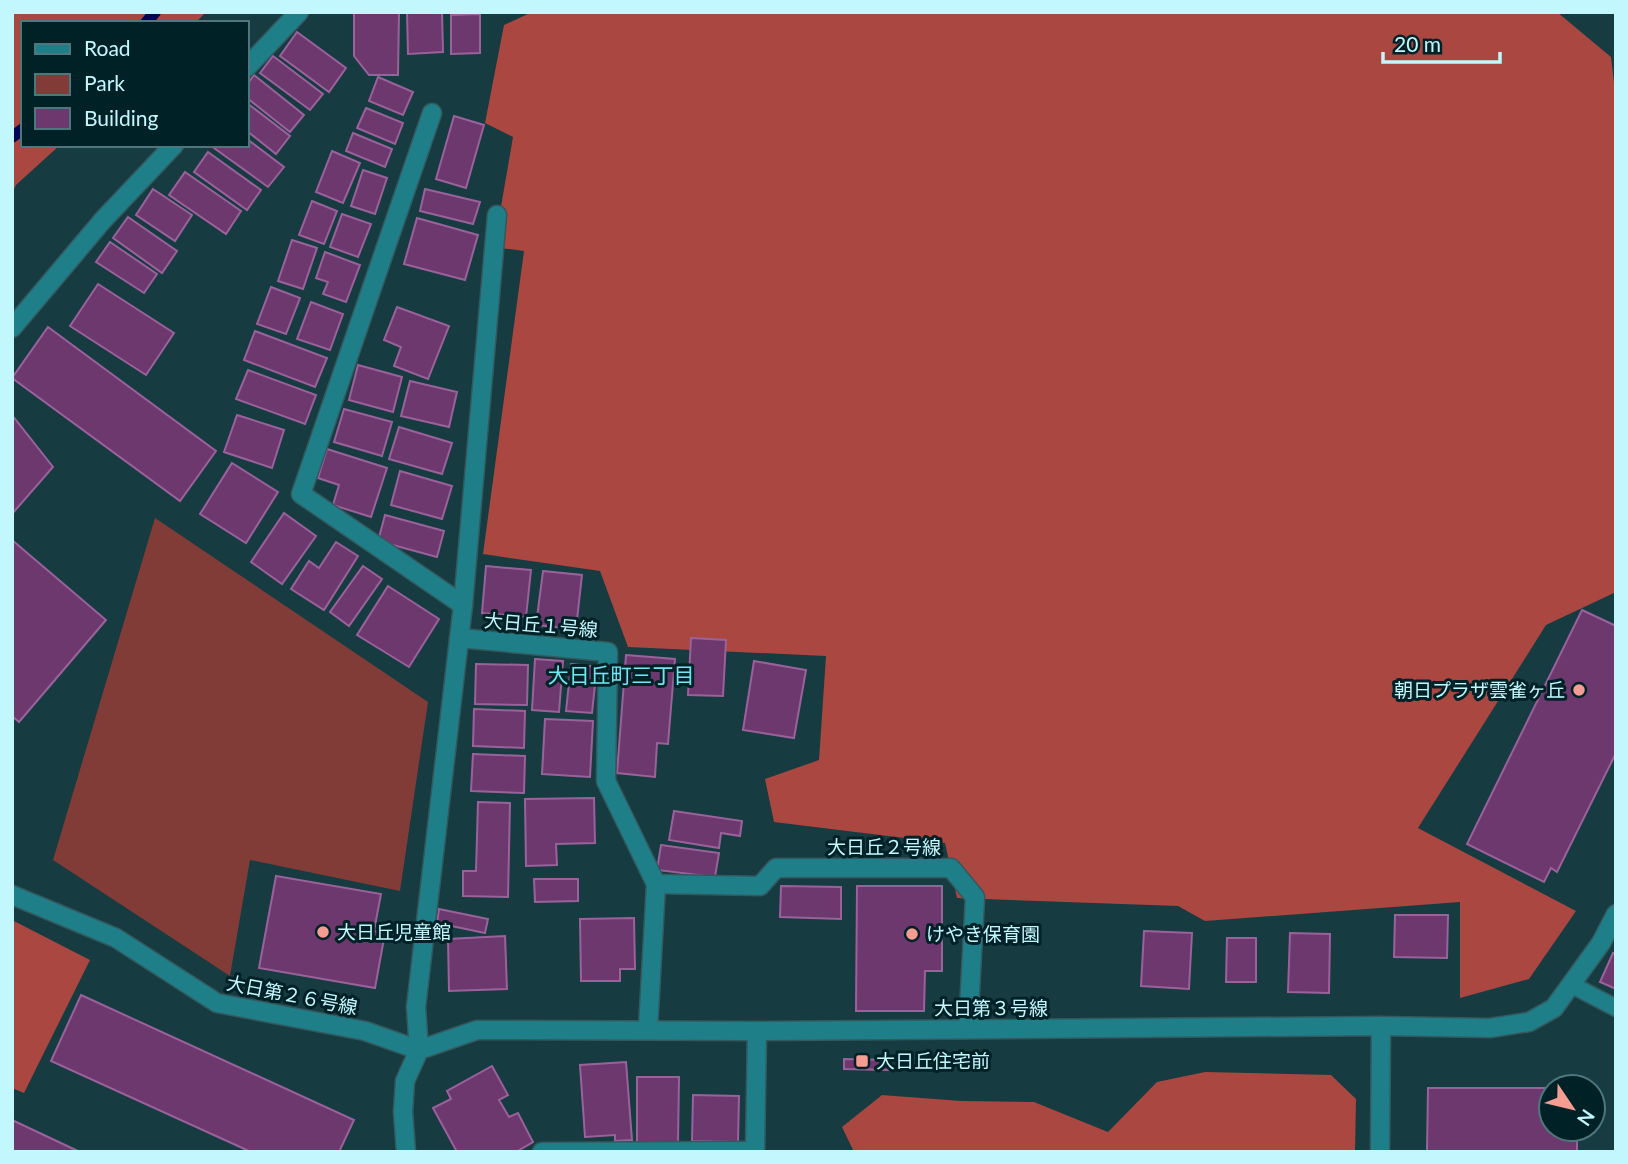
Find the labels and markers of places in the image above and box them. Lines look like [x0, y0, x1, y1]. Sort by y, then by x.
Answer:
place label: 朝日プラザ雲雀ヶ丘 [1394, 678, 1565, 701]
marker: 朝日プラザ雲雀ヶ丘 [1571, 682, 1587, 698]
place label: 大日丘児童館 [337, 920, 451, 943]
place label: けやき保育園 [926, 922, 1040, 945]
marker: 大日丘児童館 [315, 924, 331, 940]
marker: けやき保育園 [904, 926, 920, 942]
place label: 大日丘住宅前 [876, 1049, 990, 1072]
marker: 大日丘住宅前 [854, 1053, 870, 1069]

